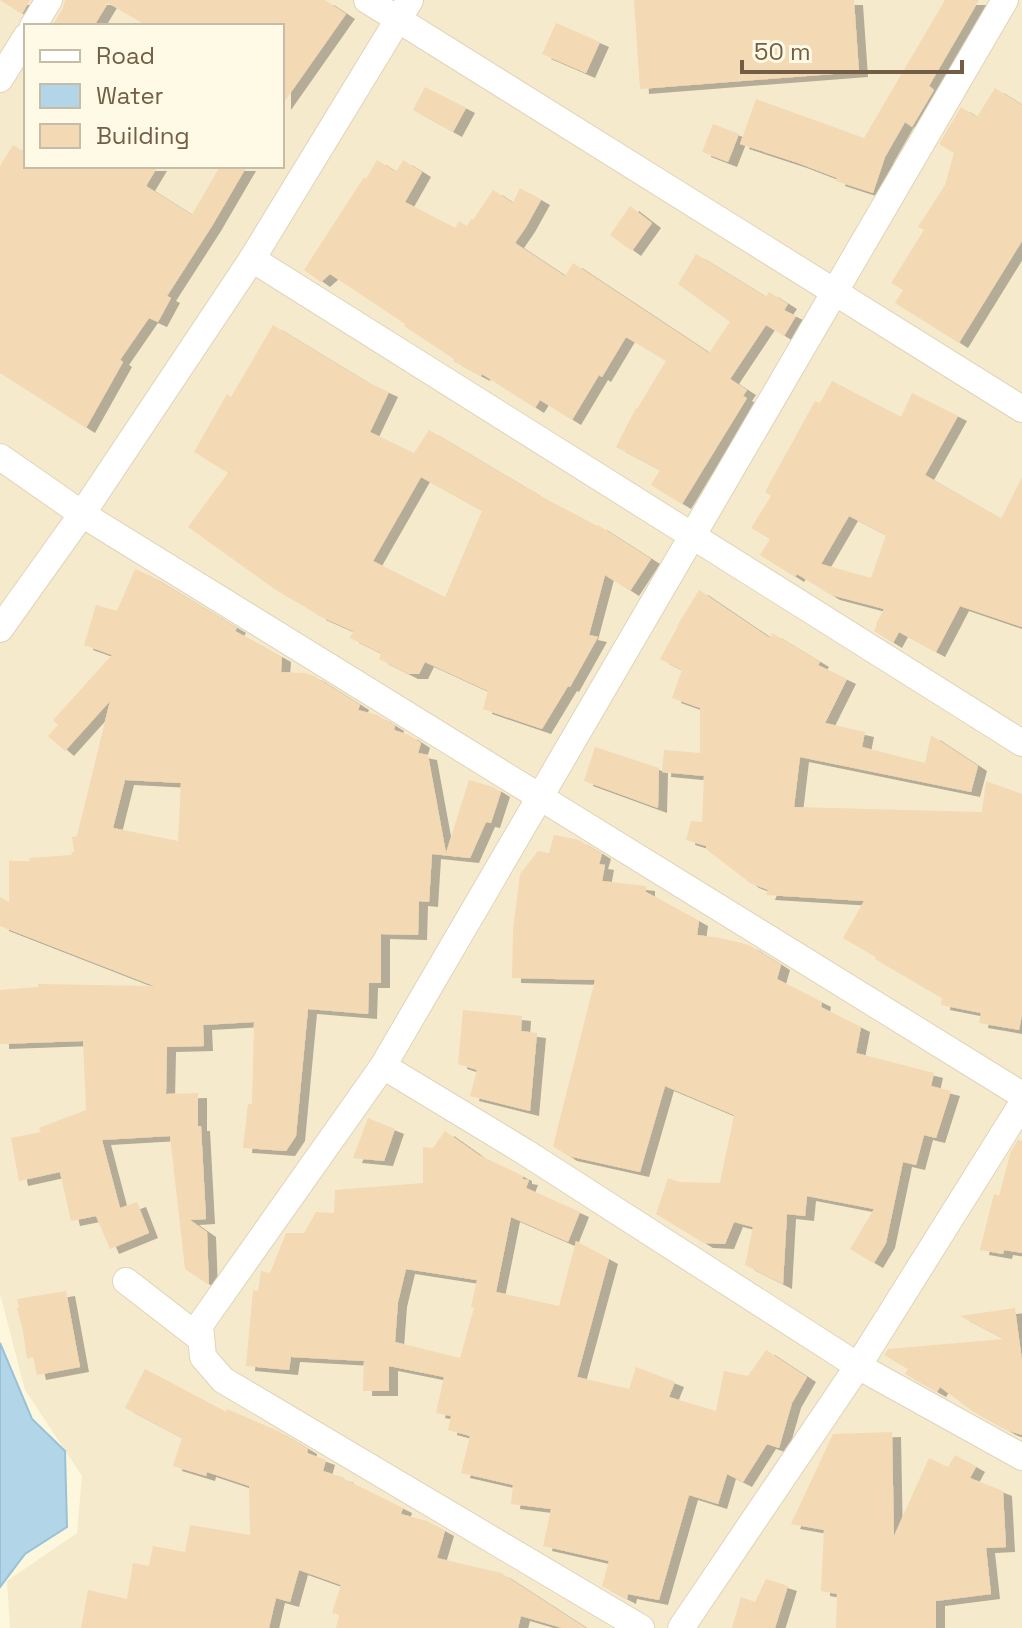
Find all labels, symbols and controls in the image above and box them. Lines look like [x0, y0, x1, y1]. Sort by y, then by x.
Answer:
legend [24, 24, 284, 168]
scale bar [742, 24, 962, 74]
text: 50 m [754, 36, 811, 67]
text: Road [96, 40, 155, 71]
text: Water [96, 80, 164, 111]
text: Building [96, 120, 190, 151]

